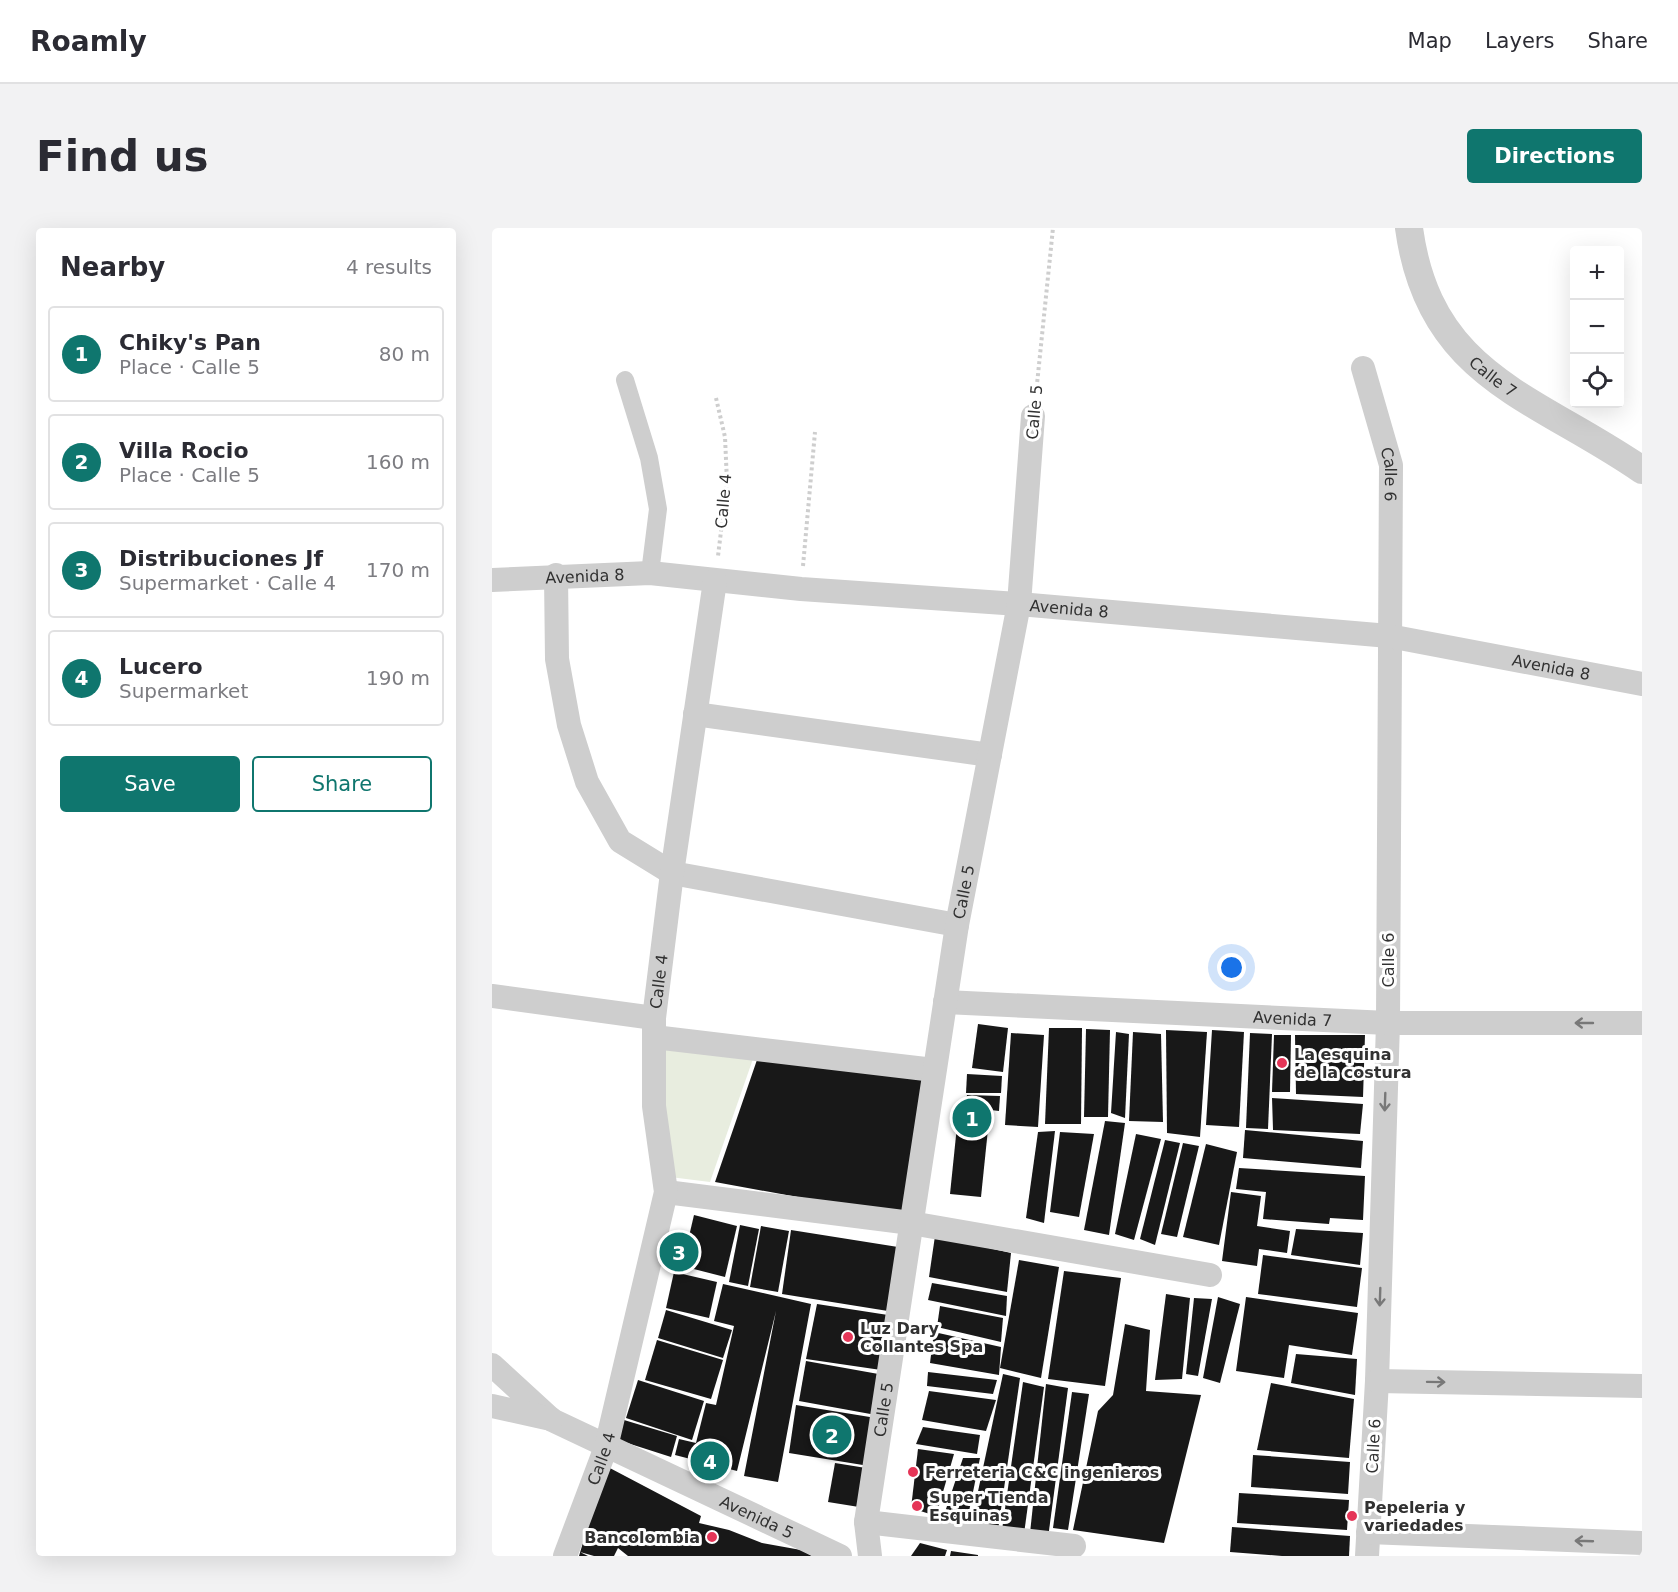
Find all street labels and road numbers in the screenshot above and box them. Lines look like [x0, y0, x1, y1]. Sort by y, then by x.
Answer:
street label: Calle 7 [1465, 353, 1520, 401]
street label: Calle 5 [1023, 384, 1046, 440]
street label: Calle 6 [1376, 445, 1400, 502]
street label: Calle 4 [712, 473, 735, 529]
street label: Avenida 8 [545, 565, 625, 588]
street label: Avenida 8 [1029, 596, 1110, 622]
street label: Avenida 8 [1510, 651, 1592, 684]
street label: Calle 5 [949, 863, 978, 921]
street label: Calle 6 [1379, 933, 1398, 987]
street label: Calle 4 [646, 953, 672, 1010]
street label: Avenida 7 [1253, 1008, 1333, 1030]
street label: Calle 5 [870, 1381, 897, 1438]
street label: Calle 6 [1363, 1418, 1384, 1474]
street label: Calle 4 [584, 1430, 619, 1488]
street label: Avenida 5 [717, 1492, 797, 1543]

